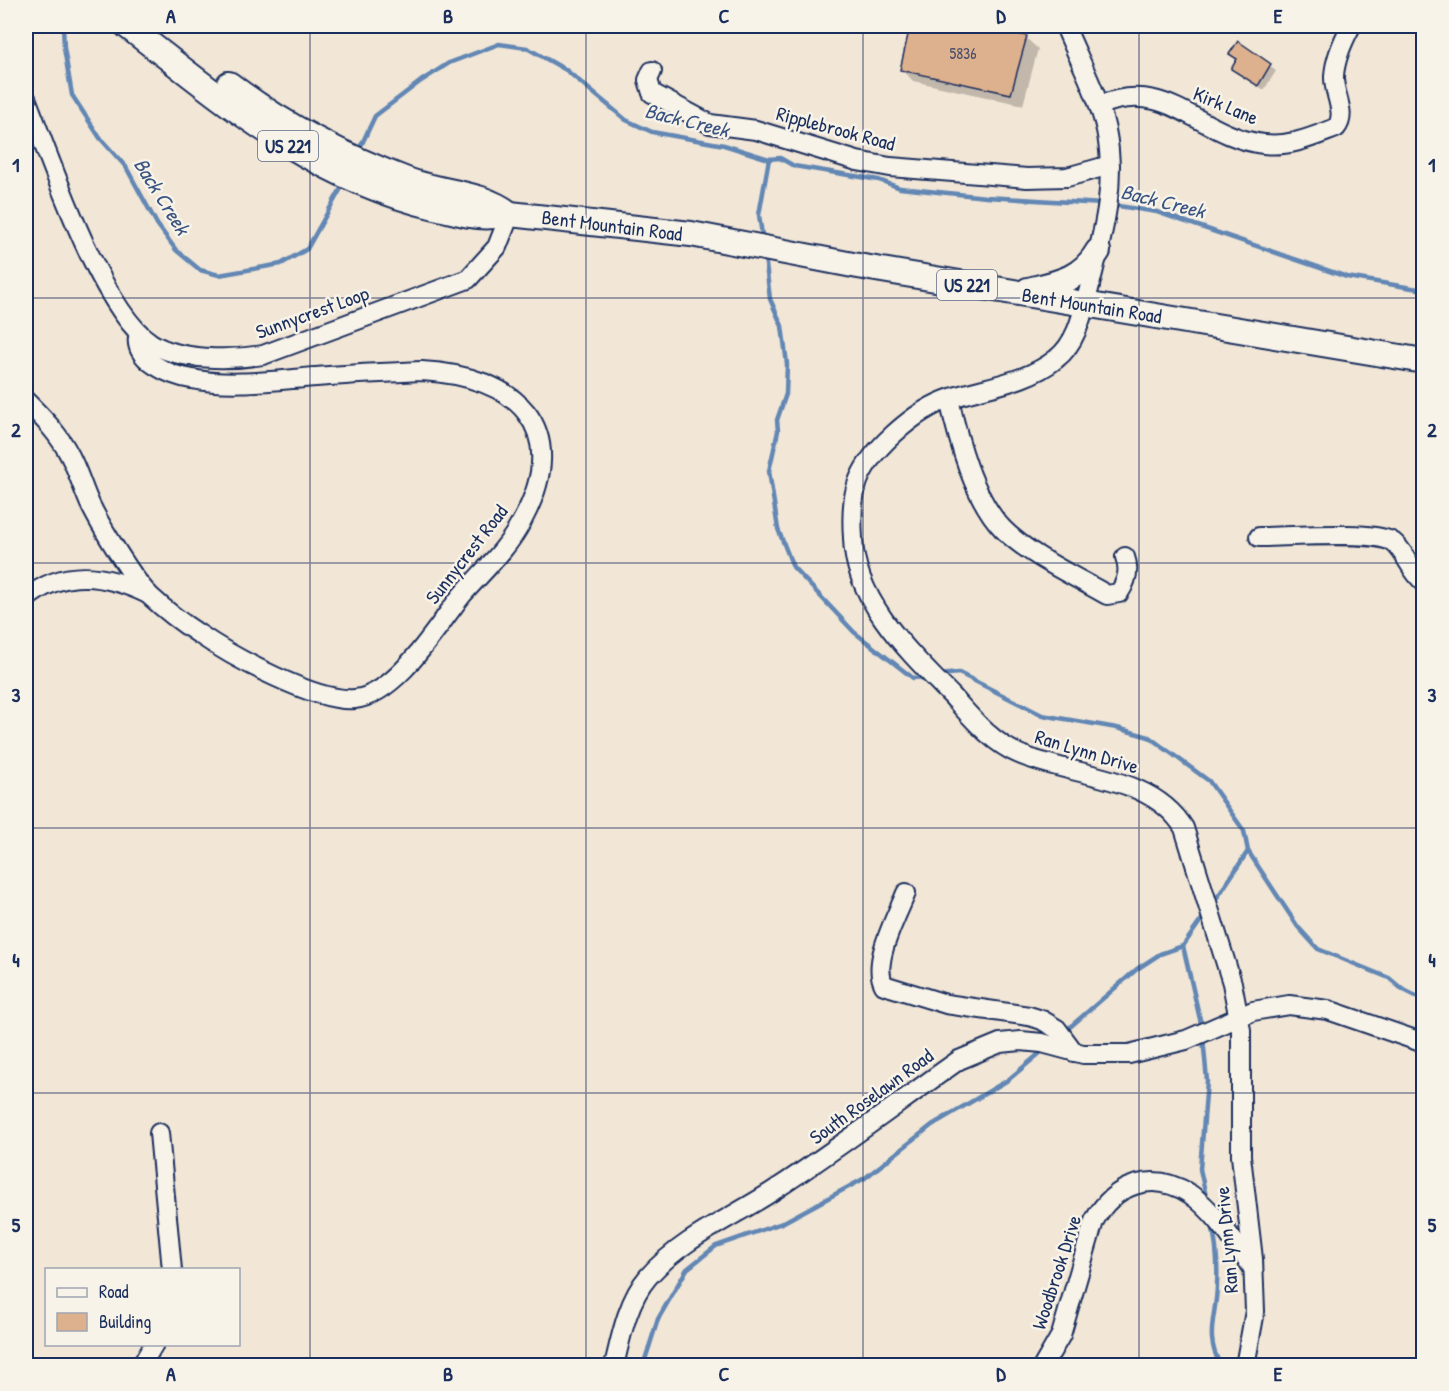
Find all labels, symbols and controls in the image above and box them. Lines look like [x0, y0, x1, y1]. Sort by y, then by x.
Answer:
text: A [166, 2, 176, 29]
text: B [443, 2, 453, 29]
text: C [719, 2, 730, 29]
text: D [996, 2, 1006, 29]
text: E [1274, 2, 1283, 29]
house number: 5836 [949, 42, 977, 64]
street label: Kirk Lane [1190, 79, 1263, 131]
water label: Back Creek [642, 96, 734, 145]
street label: Ripplebrook Road [774, 99, 898, 157]
road number: US 221 [258, 131, 318, 161]
text: 1 [12, 151, 20, 178]
text: 1 [1428, 151, 1436, 178]
water label: Back Creek [127, 152, 198, 242]
water label: Back Creek [1118, 177, 1210, 226]
street label: Bent Mountain Road [540, 203, 684, 247]
road number: US 221 [937, 270, 997, 300]
street label: Sunnycrest Loop [252, 279, 373, 345]
street label: Bent Mountain Road [1020, 281, 1164, 329]
text: 2 [11, 416, 21, 443]
text: 2 [1427, 416, 1437, 443]
street label: Sunnycrest Road [419, 499, 513, 609]
text: 3 [12, 681, 21, 708]
text: 3 [1428, 681, 1437, 708]
street label: Ran Lynn Drive [1032, 722, 1142, 780]
text: 4 [12, 946, 20, 973]
text: 4 [1428, 946, 1436, 973]
street label: South Roselawn Road [804, 1042, 938, 1150]
street label: Ran Lynn Drive [1208, 1186, 1244, 1294]
text: 5 [12, 1211, 21, 1238]
street label: Woodbrook Drive [1025, 1211, 1087, 1333]
text: 5 [1428, 1211, 1437, 1238]
legend [45, 1268, 240, 1346]
text: Road [99, 1279, 129, 1304]
text: Building [99, 1309, 151, 1334]
text: A [166, 1360, 176, 1387]
text: B [443, 1360, 453, 1387]
text: C [719, 1360, 730, 1387]
text: D [996, 1360, 1006, 1387]
text: E [1274, 1360, 1283, 1387]

